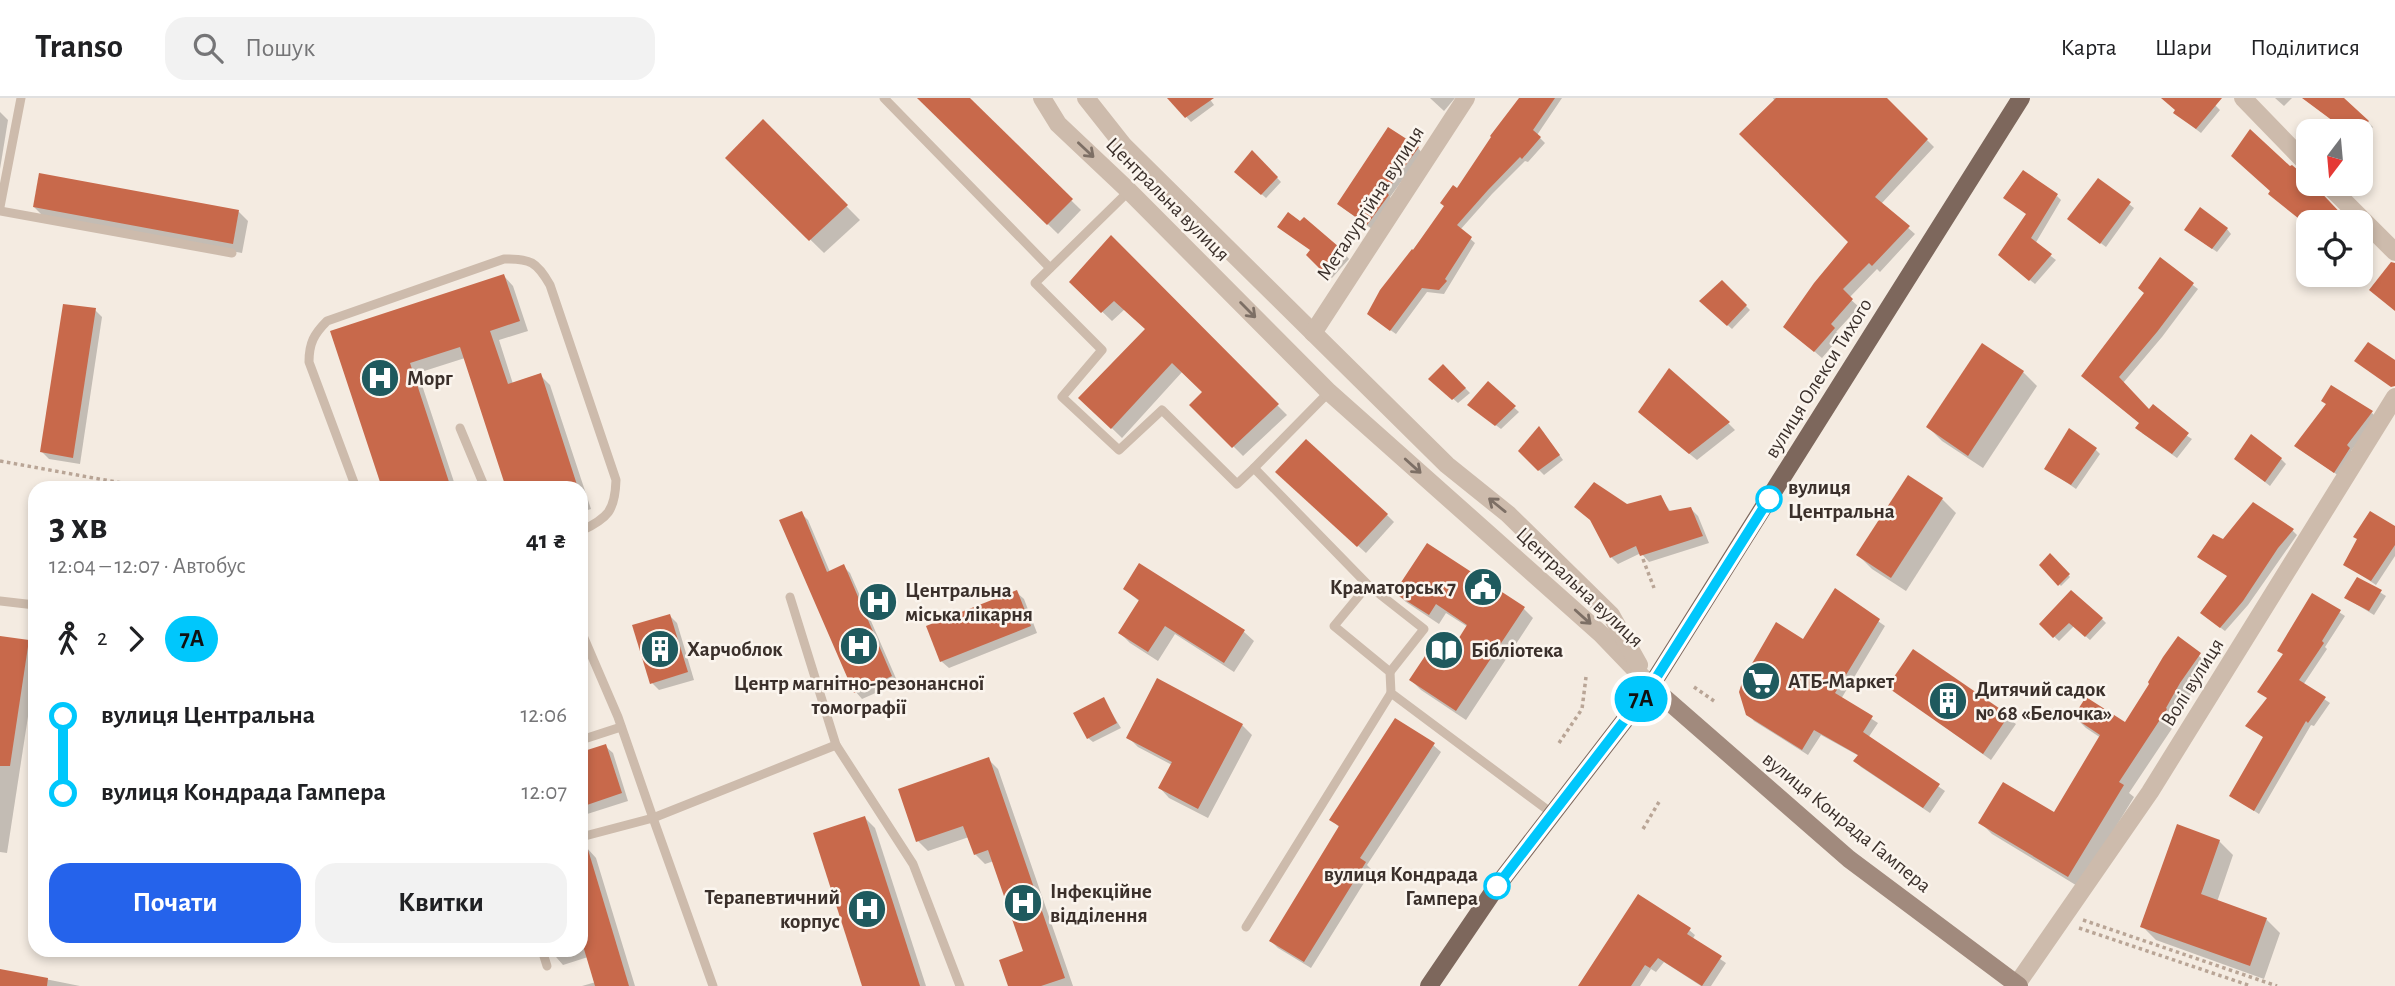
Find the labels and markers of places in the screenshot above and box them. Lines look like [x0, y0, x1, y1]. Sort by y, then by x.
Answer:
hospital icon: Морг [359, 357, 401, 399]
place label: Морг [407, 368, 453, 389]
place label: вулиця Центральна [1788, 477, 1895, 522]
marker: вулиця Центральна [1756, 486, 1782, 512]
public building icon: Краматорськ 7 [1462, 566, 1504, 608]
place label: Краматорськ 7 [1330, 577, 1456, 598]
place label: Центральна міська лікарня [905, 580, 1033, 625]
hospital icon: Центральна міська лікарня [857, 581, 899, 623]
hospital icon: Центр магнітно-резонансної томографії [838, 625, 880, 667]
building icon: Харчоблок [639, 628, 681, 670]
library icon: Бібліотека [1423, 629, 1465, 671]
place label: Харчоблок [687, 639, 783, 660]
place label: Бібліотека [1471, 640, 1563, 661]
supermarket icon: АТБ-Маркет [1740, 660, 1782, 702]
place label: АТБ-Маркет [1788, 671, 1895, 692]
place label: Центр магнітно-резонансної томографії [734, 673, 985, 718]
place label: Дитячий садок № 68 «Белочка» [1975, 679, 2112, 724]
building icon: Дитячий садок № 68 «Белочка» [1927, 680, 1969, 722]
place label: вулиця Кондрада Гампера [1324, 864, 1478, 909]
marker: вулиця Кондрада Гампера [1484, 873, 1510, 899]
place label: Інфекційне відділення [1050, 881, 1152, 926]
hospital icon: Інфекційне відділення [1002, 882, 1044, 924]
place label: Терапевтичний корпус [705, 887, 840, 932]
hospital icon: Терапевтичний корпус [846, 888, 888, 930]

